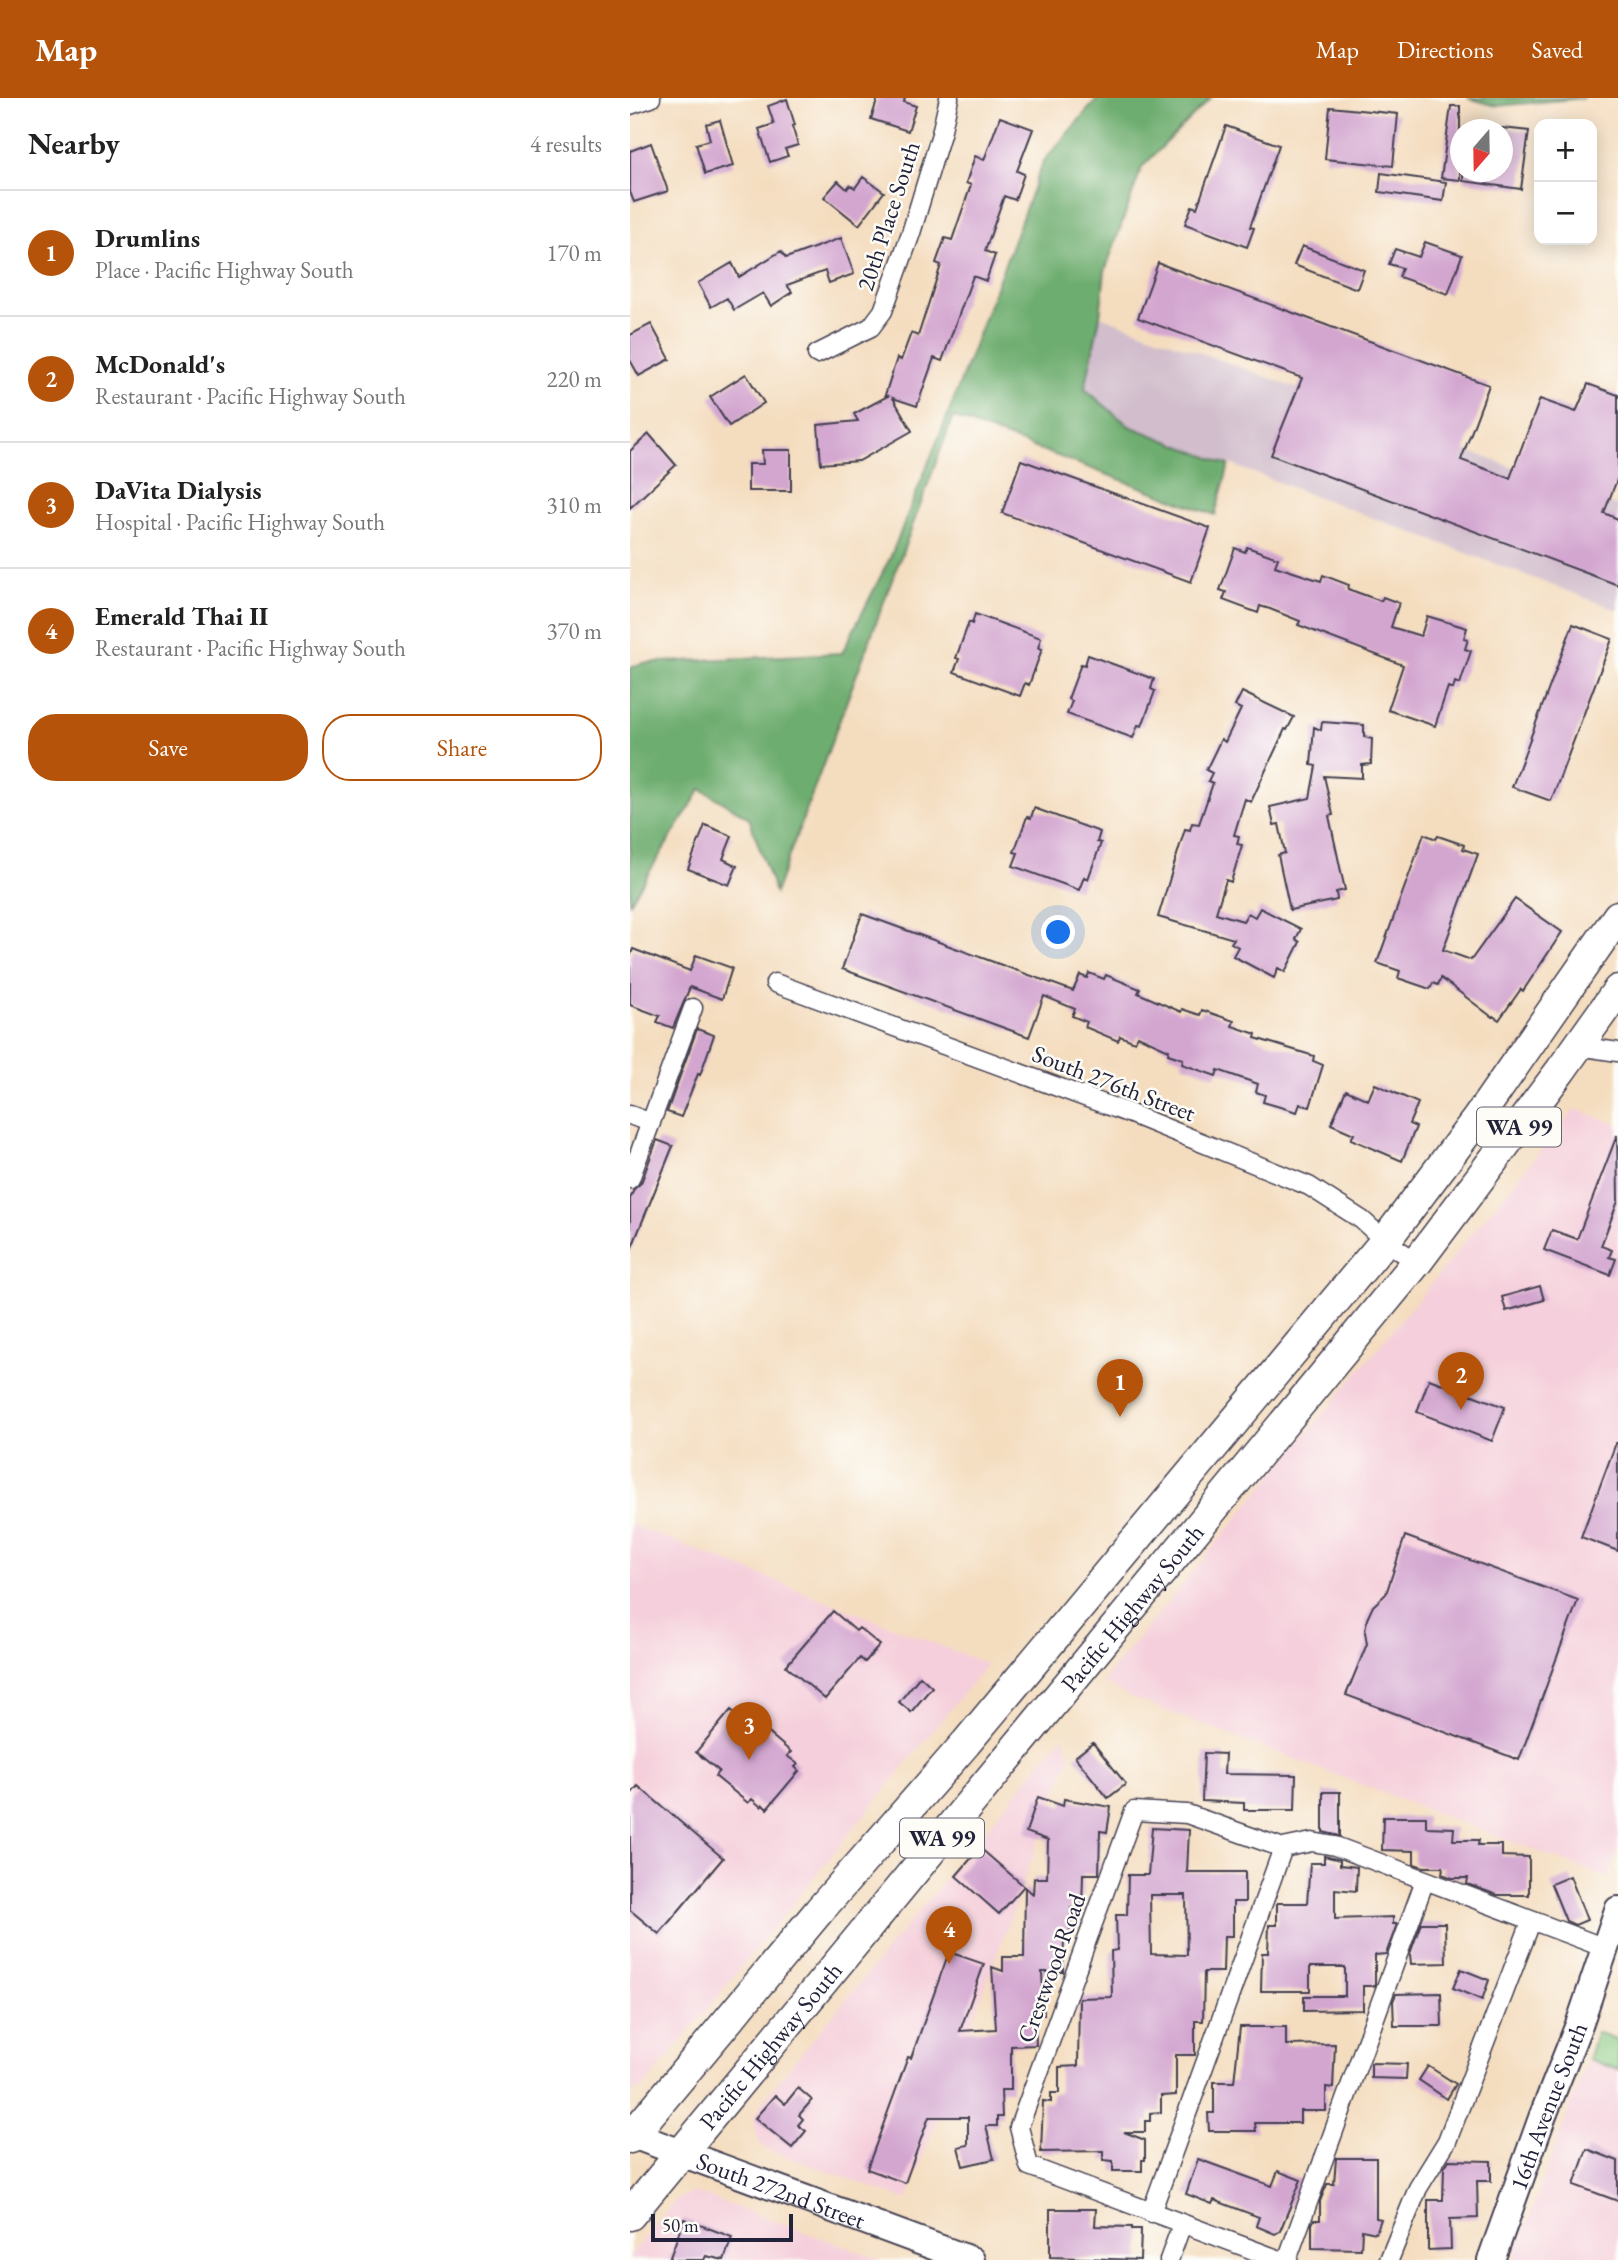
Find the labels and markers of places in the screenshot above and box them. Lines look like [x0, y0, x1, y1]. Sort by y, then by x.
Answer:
pin: 2 [1438, 1352, 1484, 1410]
pin: 1 [1097, 1359, 1143, 1417]
pin: 3 [726, 1702, 772, 1760]
pin: 4 [926, 1906, 972, 1964]

